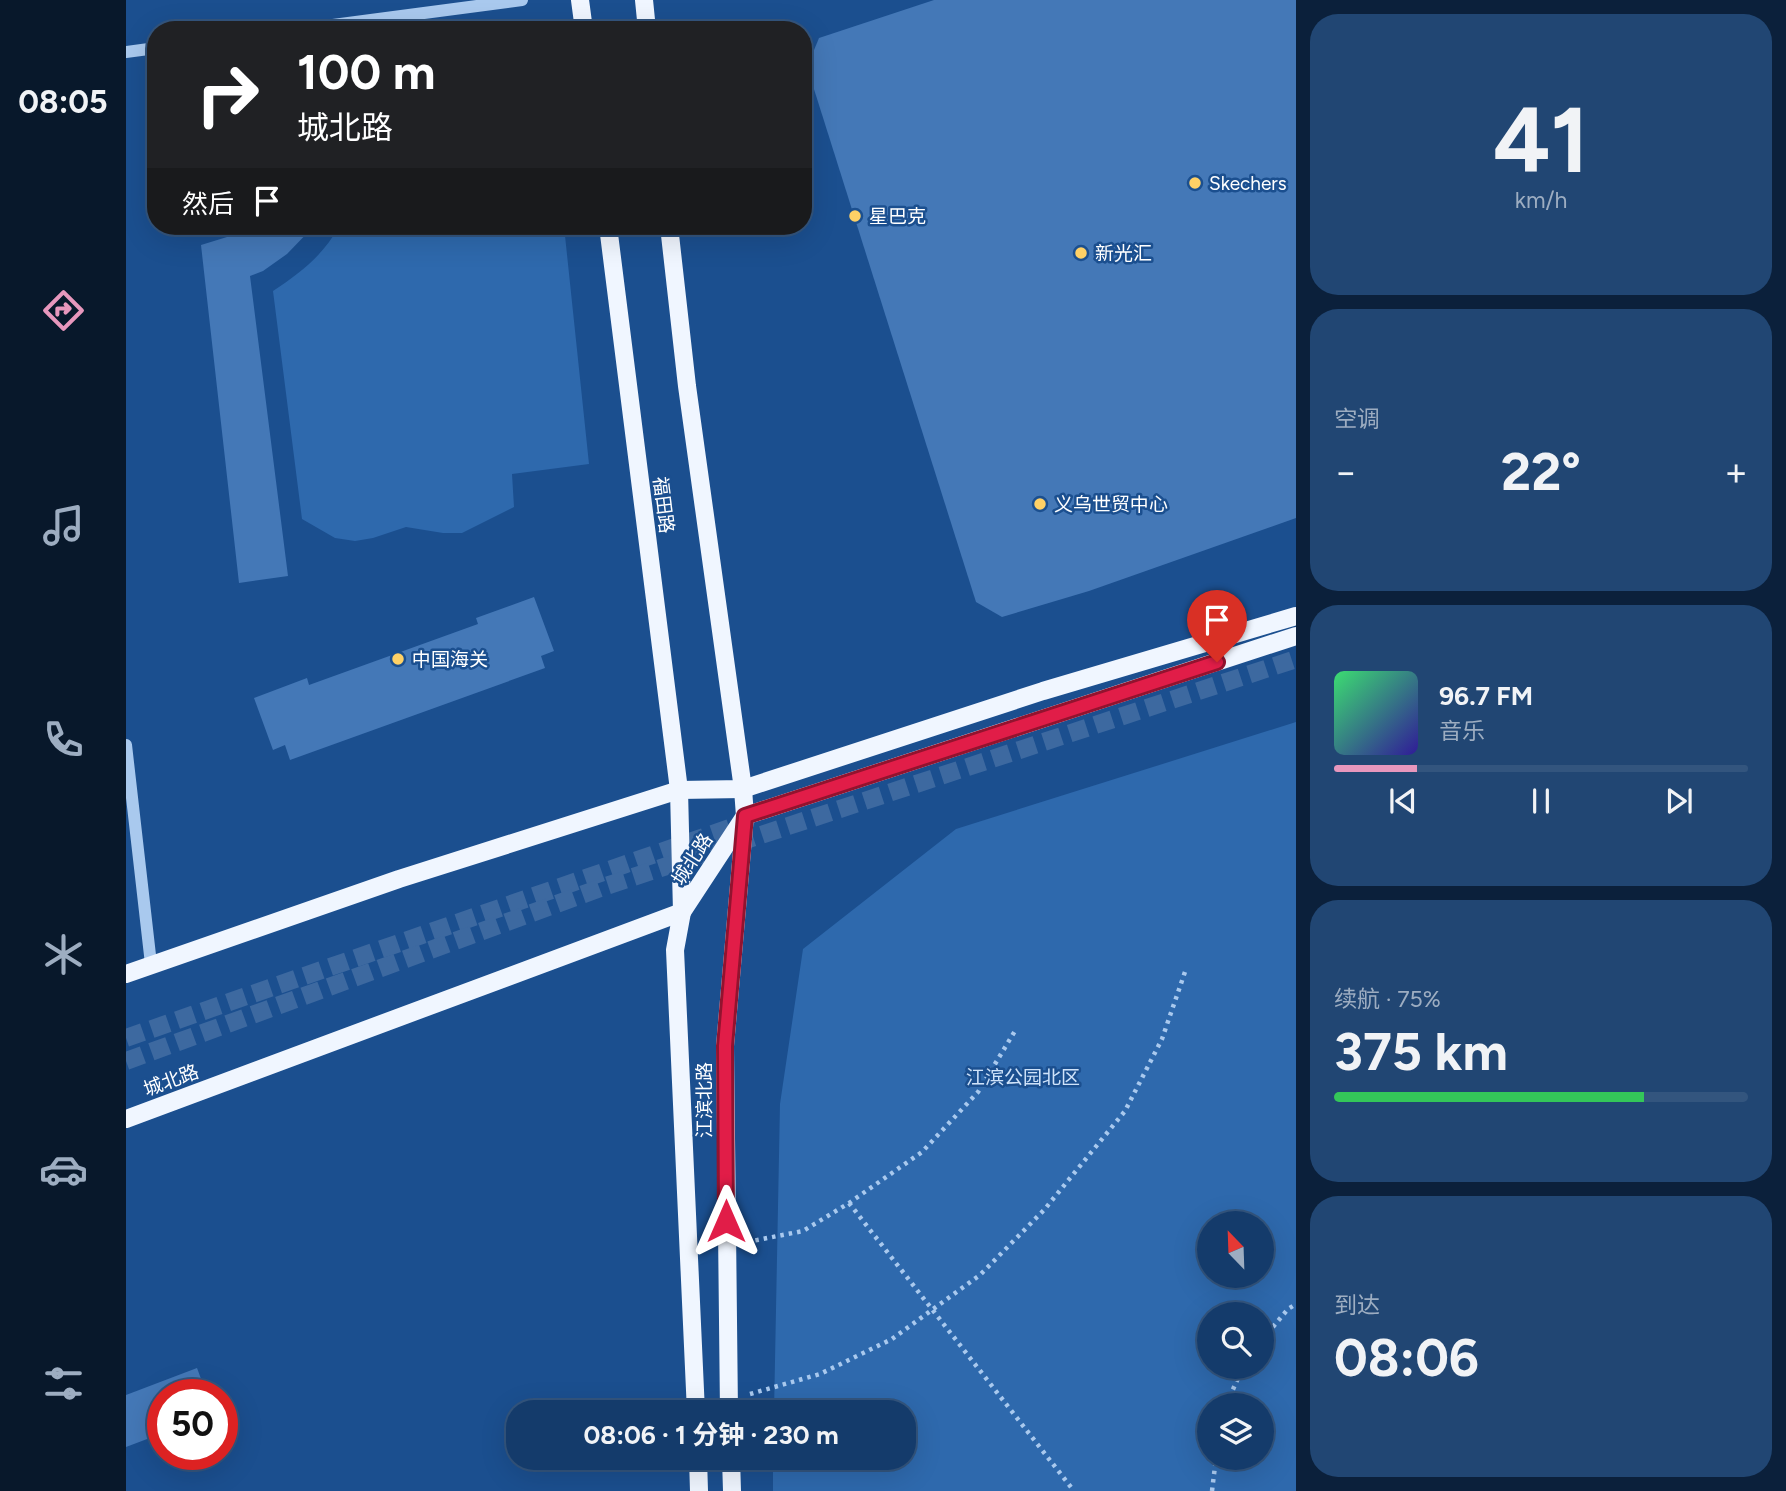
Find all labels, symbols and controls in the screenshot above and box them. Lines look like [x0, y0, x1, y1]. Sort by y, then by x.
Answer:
text: 100 m [297, 42, 436, 101]
icon: right [182, 49, 273, 140]
text: 08:05 [18, 83, 108, 121]
text: 41 [1493, 86, 1589, 195]
text: 城北路 [297, 109, 393, 147]
place label: Skechers [1209, 172, 1287, 195]
marker: Skechers [1187, 175, 1203, 191]
icon: arrive [248, 182, 286, 220]
text: km/h [1515, 186, 1567, 214]
text: 然后 [182, 188, 234, 220]
place label: 星巴克 [869, 205, 926, 228]
marker: 星巴克 [847, 208, 863, 224]
place label: 新光汇 [1095, 242, 1152, 265]
marker: 新光汇 [1073, 245, 1089, 261]
icon: directions [39, 286, 88, 335]
text: 空调 [1334, 405, 1380, 433]
text: 22° [1501, 441, 1581, 503]
text: − [1334, 449, 1358, 495]
text: + [1724, 449, 1748, 495]
street label: 福田路 [649, 475, 678, 535]
place label: 义乌世贸中心 [1054, 493, 1168, 516]
marker: 义乌世贸中心 [1032, 496, 1048, 512]
icon: music [39, 501, 88, 550]
pin [1187, 590, 1247, 662]
icon: arrive [1198, 601, 1236, 639]
place label: 中国海关 [412, 648, 488, 671]
marker: 中国海关 [390, 651, 406, 667]
text: 96.7 FM [1439, 680, 1533, 712]
icon: phone [39, 715, 88, 764]
text: 音乐 [1439, 717, 1485, 745]
icon: previous [1384, 782, 1422, 820]
icon: pause [1522, 782, 1560, 820]
icon: next [1660, 782, 1698, 820]
street label: 城北路 [667, 829, 718, 889]
icon: climate [39, 930, 88, 979]
text: 续航 · 75% [1334, 985, 1441, 1013]
text: 375 km [1334, 1021, 1508, 1083]
street label: 城北路 [140, 1060, 202, 1101]
street label: 江滨北路 [693, 1062, 716, 1138]
park label: 江滨公园北区 [966, 1066, 1080, 1089]
icon: car [39, 1145, 88, 1194]
position arrow [689, 1184, 763, 1258]
north arrow [1197, 1211, 1274, 1288]
map controls [1197, 1211, 1274, 1470]
text: 到达 [1334, 1291, 1380, 1319]
button: search [1197, 1302, 1274, 1379]
text: 08:06 [1334, 1327, 1479, 1389]
icon: filters [39, 1359, 88, 1408]
speed limit sign: 50 [147, 1379, 238, 1470]
button: layers [1197, 1393, 1274, 1470]
text: 08:06 · 1 分钟 · 230 m [583, 1419, 839, 1451]

